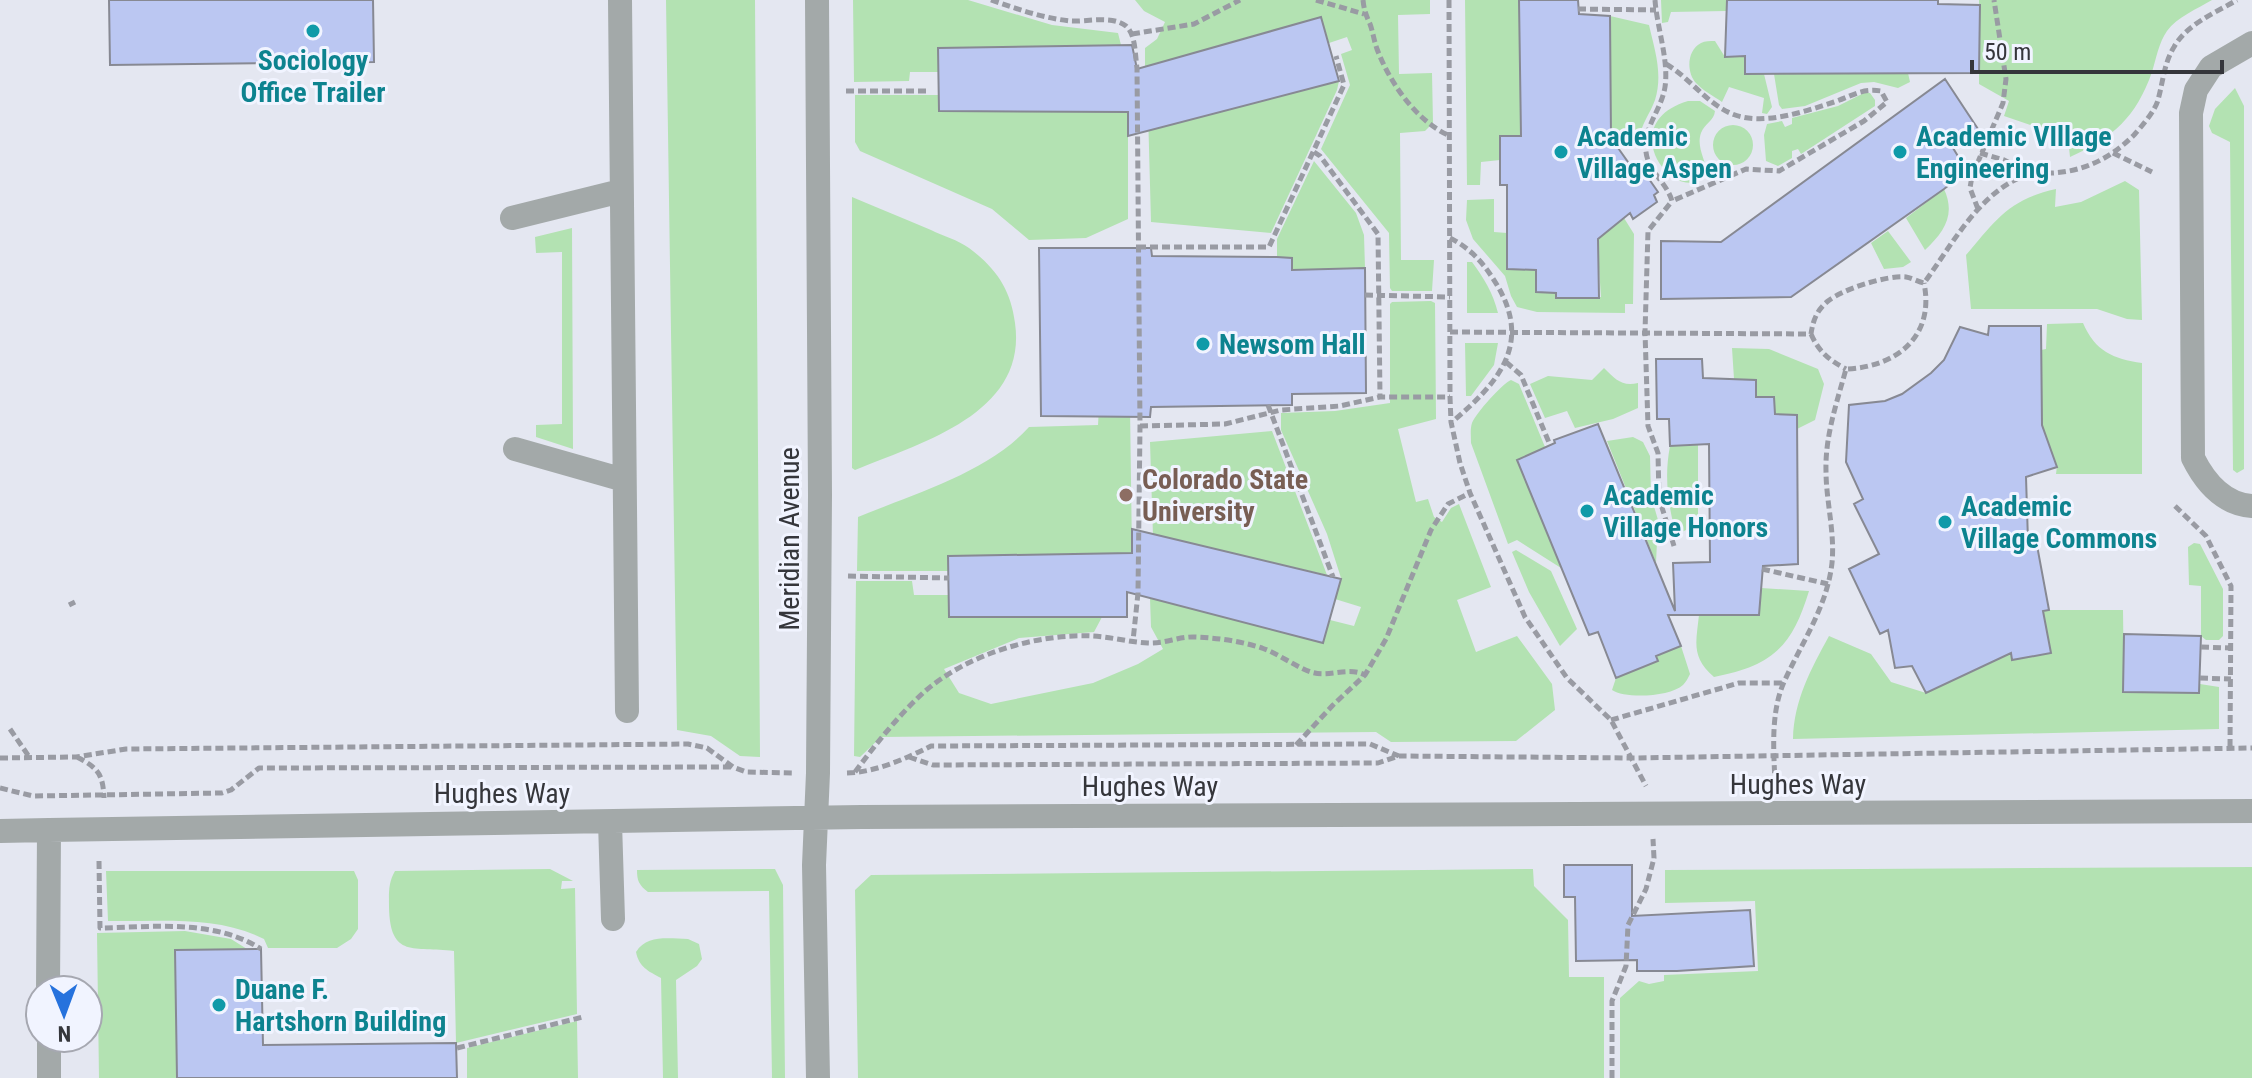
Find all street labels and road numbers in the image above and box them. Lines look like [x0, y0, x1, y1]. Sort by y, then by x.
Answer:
street label: Meridian Avenue [773, 447, 806, 631]
street label: Hughes Way [1730, 768, 1866, 801]
street label: Hughes Way [1082, 770, 1218, 803]
street label: Hughes Way [434, 777, 570, 810]

